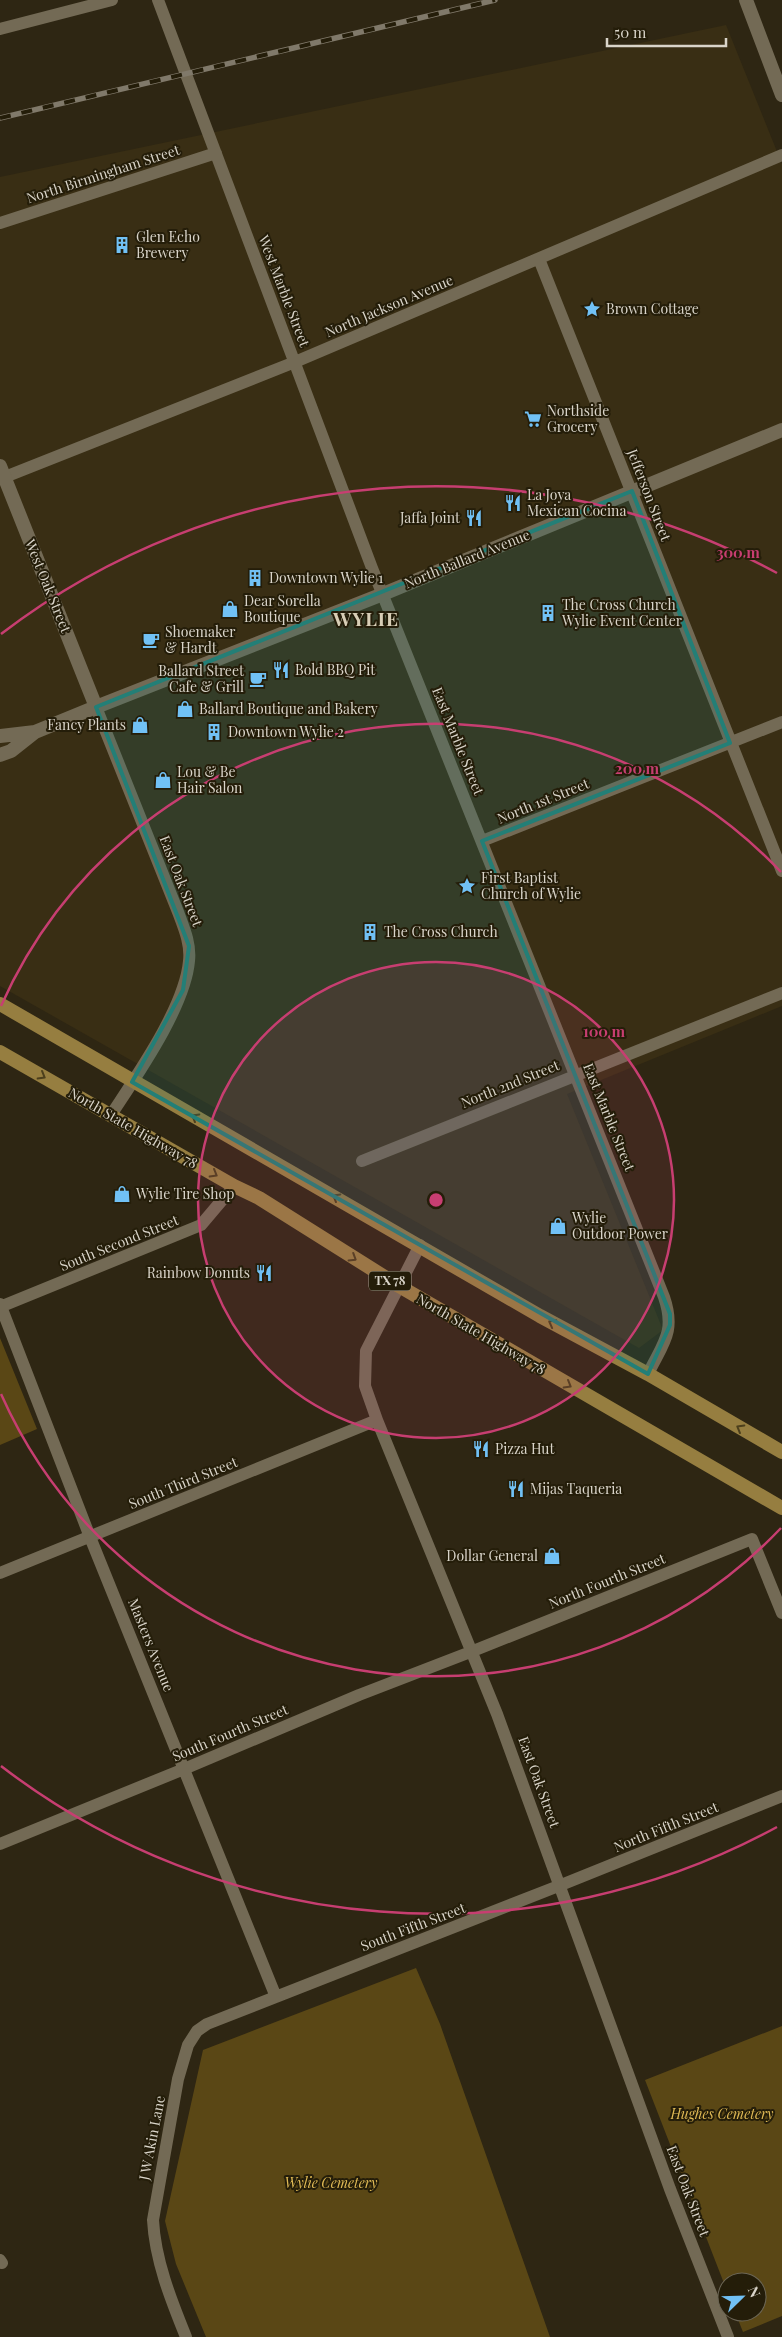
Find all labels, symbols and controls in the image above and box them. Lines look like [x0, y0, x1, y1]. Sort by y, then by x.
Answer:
scale bar [607, 15, 726, 47]
text: 50 m [614, 22, 647, 42]
street label: North Birmingham Street [24, 139, 183, 207]
place label: Glen Echo Brewery [136, 227, 200, 262]
street label: West Marble Street [254, 231, 315, 350]
building icon: Glen Echo Brewery [112, 235, 132, 255]
street label: North Jackson Avenue [322, 270, 456, 341]
place icon: Brown Cottage [582, 299, 602, 319]
place label: Brown Cottage [606, 299, 699, 318]
place label: Northside Grocery [547, 401, 609, 436]
supermarket icon: Northside Grocery [523, 409, 543, 429]
street label: Jefferson Street [623, 445, 676, 544]
place label: La Joya Mexican Cocina [527, 485, 626, 520]
restaurant icon: La Joya Mexican Cocina [503, 493, 523, 513]
place label: Jaffa Joint [399, 508, 461, 527]
restaurant icon: Jaffa Joint [464, 508, 484, 528]
street label: North Ballard Avenue [401, 525, 533, 592]
street label: West Oak Street [21, 535, 76, 636]
text: 300 m [716, 542, 760, 562]
building icon: Downtown Wylie 1 [245, 568, 265, 588]
place label: Downtown Wylie 1 [269, 568, 384, 587]
place label: Dear Sorella Boutique [244, 591, 321, 626]
place label: The Cross Church Wylie Event Center [561, 595, 683, 630]
shop icon: Dear Sorella Boutique [220, 599, 240, 619]
building icon: The Cross Church Wylie Event Center [538, 603, 558, 623]
district label: WYLIE [332, 605, 399, 631]
place label: Shoemaker & Hardt [165, 622, 236, 657]
cafe icon: Shoemaker & Hardt [141, 630, 161, 650]
restaurant icon: Bold BBQ Pit [271, 660, 291, 680]
place label: Bold BBQ Pit [295, 660, 376, 679]
place label: Ballard Street Cafe & Grill [158, 661, 245, 696]
cafe icon: Ballard Street Cafe & Grill [248, 669, 268, 689]
street label: East Marble Street [428, 684, 489, 799]
shop icon: Ballard Boutique and Bakery [175, 699, 195, 719]
place label: Ballard Boutique and Bakery [199, 699, 378, 718]
place label: Fancy Plants [47, 715, 126, 734]
shop icon: Fancy Plants [130, 715, 150, 735]
building icon: Downtown Wylie 2 [204, 722, 224, 742]
place label: Downtown Wylie 2 [228, 722, 344, 741]
text: 200 m [615, 758, 660, 778]
place label: Lou & Be Hair Salon [177, 762, 243, 797]
shop icon: Lou & Be Hair Salon [153, 770, 173, 790]
street label: North 1st Street [494, 773, 593, 828]
street label: East Oak Street [155, 833, 208, 930]
place label: First Baptist Church of Wylie [481, 868, 581, 903]
place icon: First Baptist Church of Wylie [457, 876, 477, 896]
building icon: The Cross Church [360, 922, 380, 942]
place label: The Cross Church [384, 922, 498, 941]
text: 100 m [583, 1021, 626, 1041]
street label: North 2nd Street [458, 1055, 563, 1112]
street label: East Marble Street [579, 1060, 640, 1175]
one-way arrow [37, 1070, 46, 1080]
street label: North State Highway 78 [65, 1083, 201, 1172]
one-way arrow [191, 1114, 200, 1124]
one-way arrow [208, 1168, 217, 1178]
shop icon: Wylie Tire Shop [112, 1184, 132, 1204]
place label: Wylie Tire Shop [135, 1184, 234, 1203]
centre of rings [427, 1191, 445, 1209]
one-way arrow [332, 1194, 341, 1204]
place label: Wylie Outdoor Power [571, 1208, 669, 1243]
street label: South Second Street [57, 1210, 182, 1275]
shop icon: Wylie Outdoor Power [548, 1216, 568, 1236]
one-way arrow [347, 1251, 356, 1261]
place label: Rainbow Donuts [147, 1263, 250, 1282]
restaurant icon: Rainbow Donuts [254, 1263, 274, 1283]
road number: TX 78 [369, 1272, 411, 1290]
street label: North State Highway 78 [413, 1289, 549, 1378]
one-way arrow [549, 1319, 558, 1329]
one-way arrow [563, 1378, 572, 1388]
one-way arrow [736, 1424, 745, 1434]
restaurant icon: Pizza Hut [471, 1439, 491, 1459]
place label: Pizza Hut [495, 1439, 555, 1458]
street label: South Third Street [126, 1452, 241, 1513]
restaurant icon: Mijas Taqueria [506, 1479, 526, 1499]
place label: Mijas Taqueria [530, 1479, 622, 1498]
place label: Dollar General [446, 1546, 538, 1565]
shop icon: Dollar General [542, 1546, 562, 1566]
street label: North Fourth Street [546, 1548, 669, 1613]
street label: Masters Avenue [124, 1595, 179, 1694]
street label: South Fourth Street [169, 1699, 292, 1766]
street label: East Oak Street [514, 1734, 565, 1831]
street label: North Fifth Street [611, 1797, 722, 1856]
street label: South Fifth Street [358, 1897, 469, 1955]
street label: J W Akin Lane [134, 2094, 169, 2183]
park label: Hughes Cemetery [669, 2104, 774, 2123]
street label: East Oak Street [662, 2143, 715, 2240]
park label: Wylie Cemetery [285, 2173, 378, 2192]
north arrow [717, 2272, 767, 2322]
text: N [744, 2283, 765, 2300]

